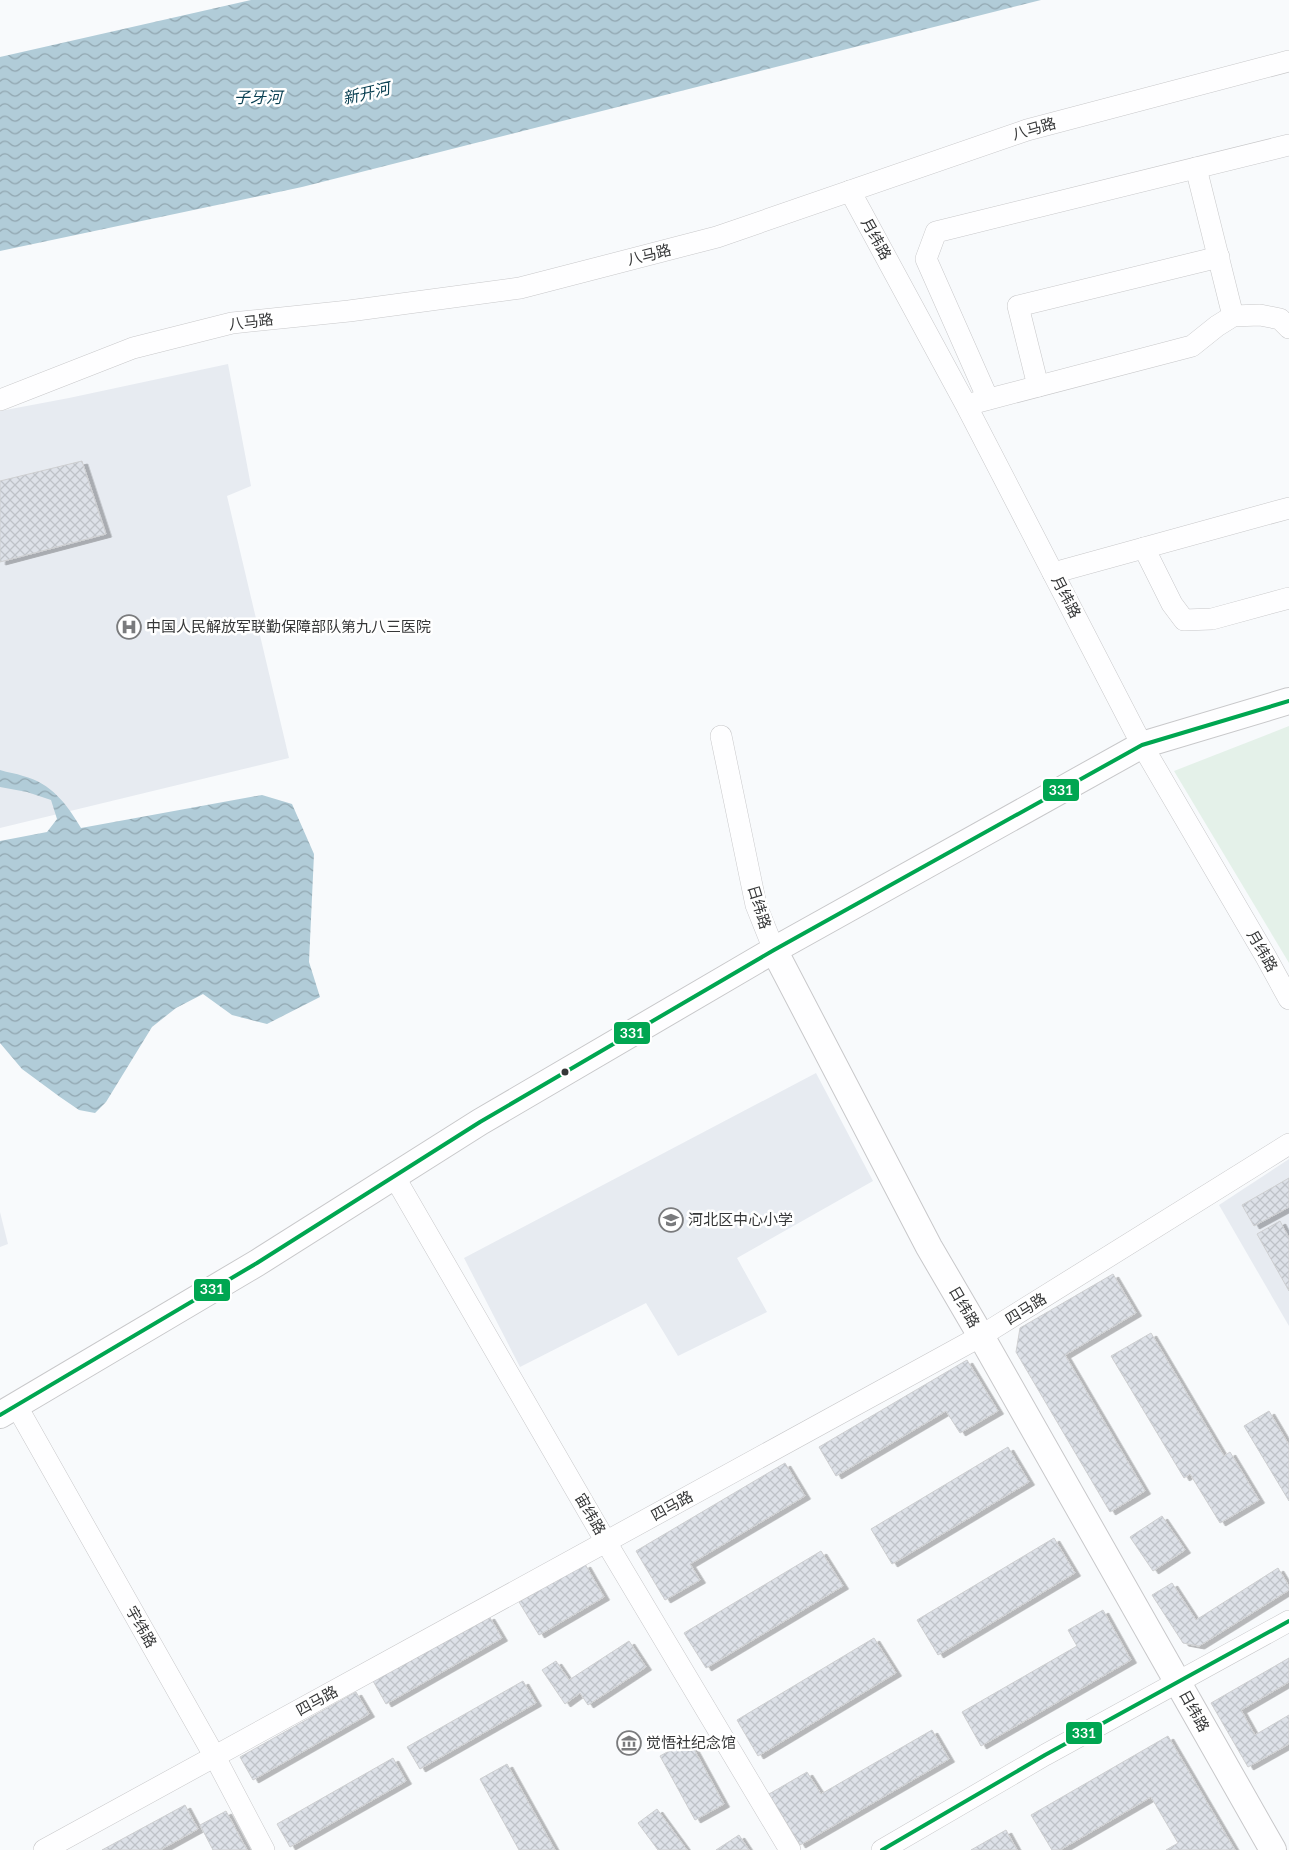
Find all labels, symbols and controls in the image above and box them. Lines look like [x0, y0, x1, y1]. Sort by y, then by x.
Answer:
water label: 新开河 [340, 77, 394, 107]
water label: 子牙河 [234, 87, 285, 106]
street label: 八马路 [1010, 113, 1058, 143]
street label: 月纬路 [858, 214, 896, 263]
street label: 八马路 [625, 240, 673, 268]
street label: 八马路 [227, 309, 274, 333]
street label: 月纬路 [1049, 572, 1085, 621]
hospital icon: 中国人民解放军联勤保障部队第九八三医院 [116, 614, 142, 640]
place label: 中国人民解放军联勤保障部队第九八三医院 [146, 617, 431, 635]
line badge: 331 [1042, 778, 1080, 802]
text: 331 [1049, 781, 1073, 798]
street label: 日纬路 [745, 883, 775, 931]
street label: 月纬路 [1244, 927, 1282, 974]
line badge: 331 [613, 1021, 651, 1045]
text: 331 [620, 1024, 644, 1041]
unlabelled marker [560, 1067, 570, 1077]
school or university icon: 河北区中心小学 [658, 1207, 684, 1233]
place label: 河北区中心小学 [688, 1210, 793, 1228]
line badge: 331 [193, 1278, 231, 1302]
text: 331 [200, 1280, 224, 1297]
street label: 日纬路 [946, 1283, 984, 1330]
street label: 四马路 [1002, 1289, 1049, 1328]
street label: 四马路 [647, 1486, 696, 1524]
street label: 宙纬路 [572, 1490, 610, 1537]
street label: 宇纬路 [123, 1603, 161, 1650]
street label: 四马路 [292, 1681, 341, 1719]
street label: 日纬路 [1176, 1686, 1214, 1735]
line badge: 331 [1065, 1721, 1103, 1745]
text: 331 [1072, 1724, 1096, 1741]
museum icon: 觉悟社纪念馆 [616, 1730, 642, 1756]
place label: 觉悟社纪念馆 [646, 1733, 736, 1751]

